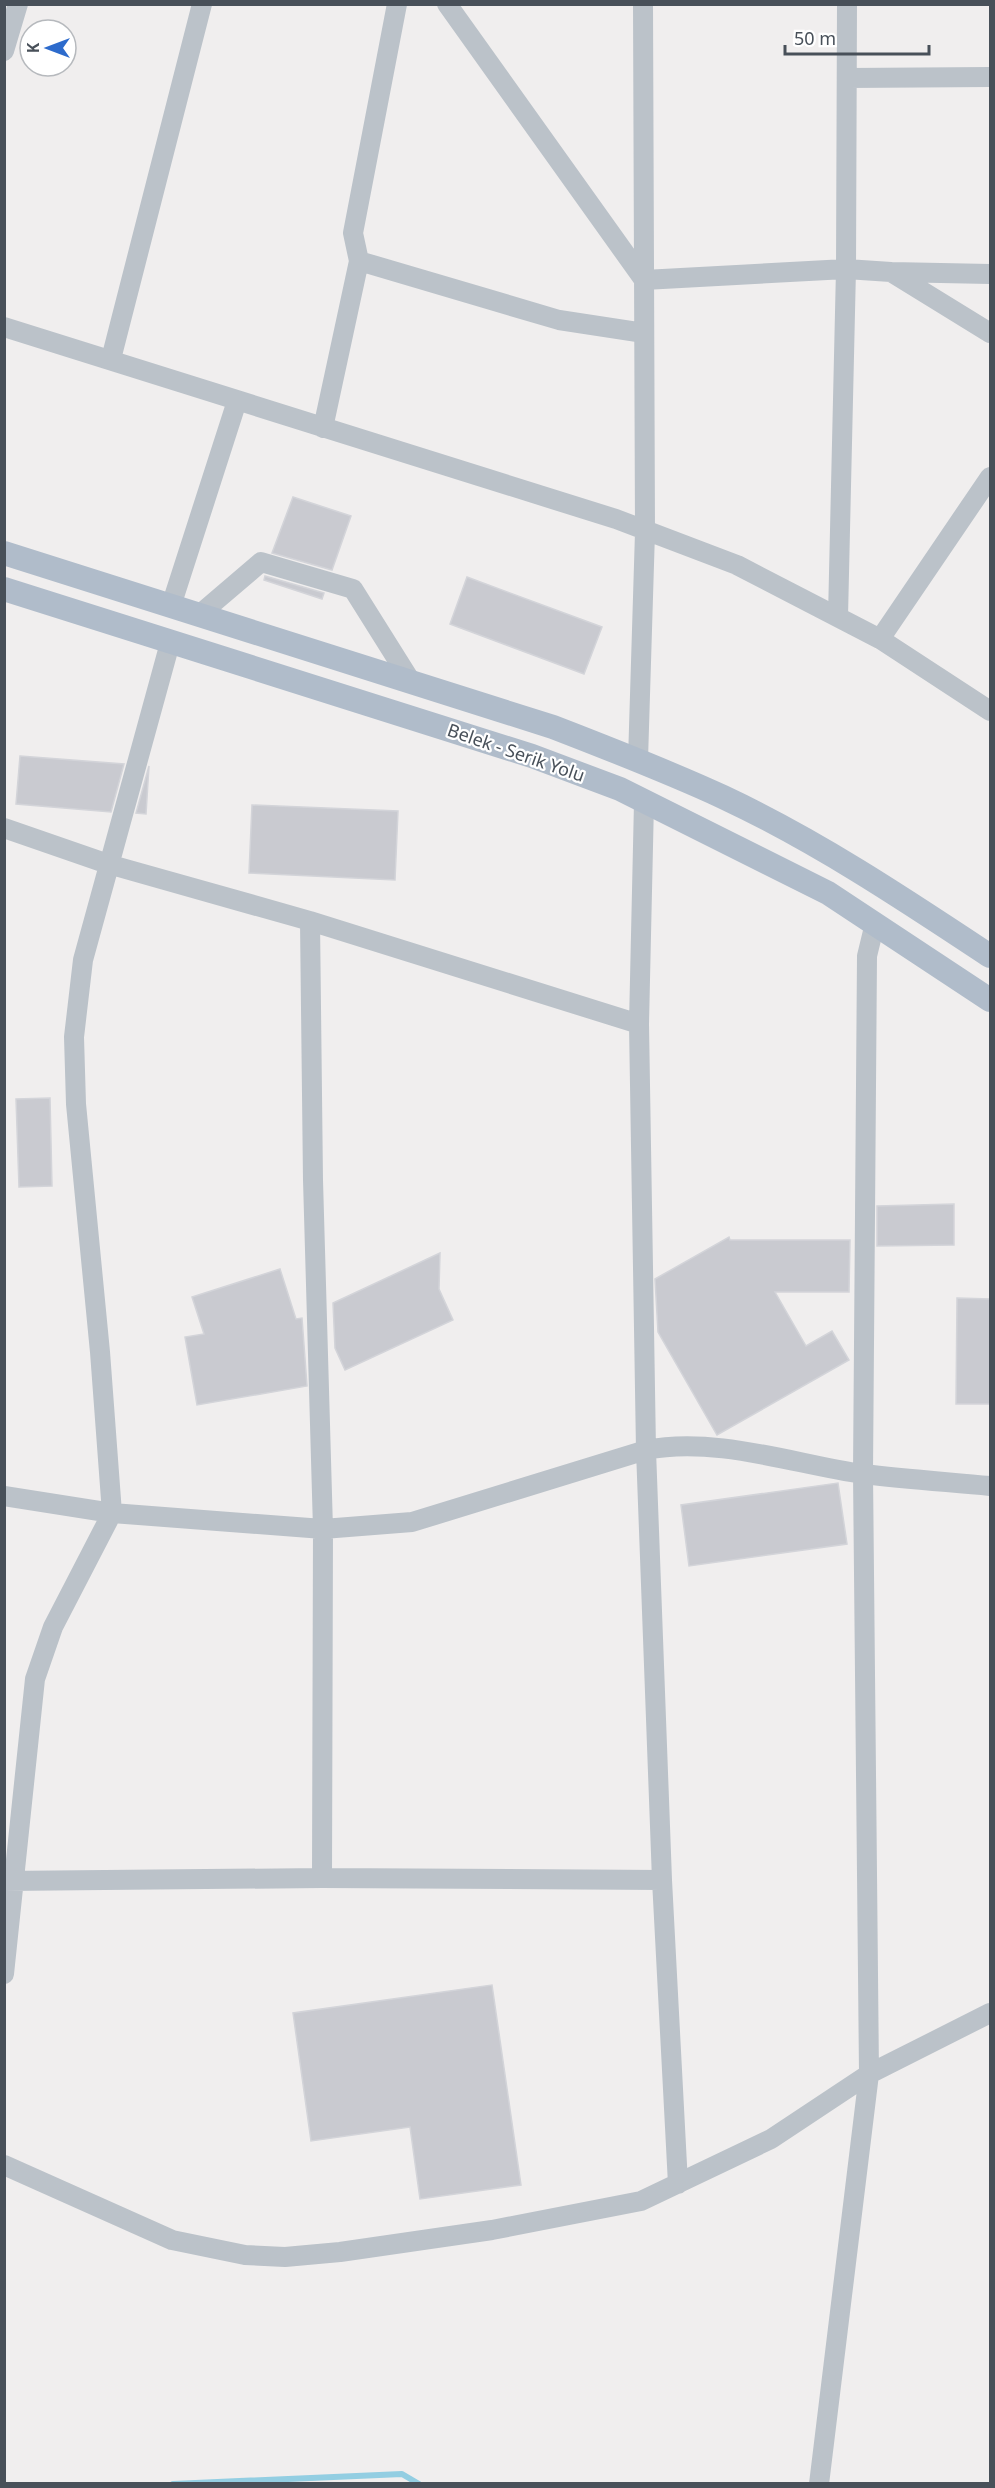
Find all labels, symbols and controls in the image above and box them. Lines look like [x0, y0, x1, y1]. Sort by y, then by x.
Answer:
north arrow [18, 18, 78, 78]
scale bar [785, 18, 929, 56]
text: 50 m [794, 26, 836, 50]
text: K [22, 42, 44, 53]
street label: Belek - Serik Yolu [444, 717, 588, 787]

